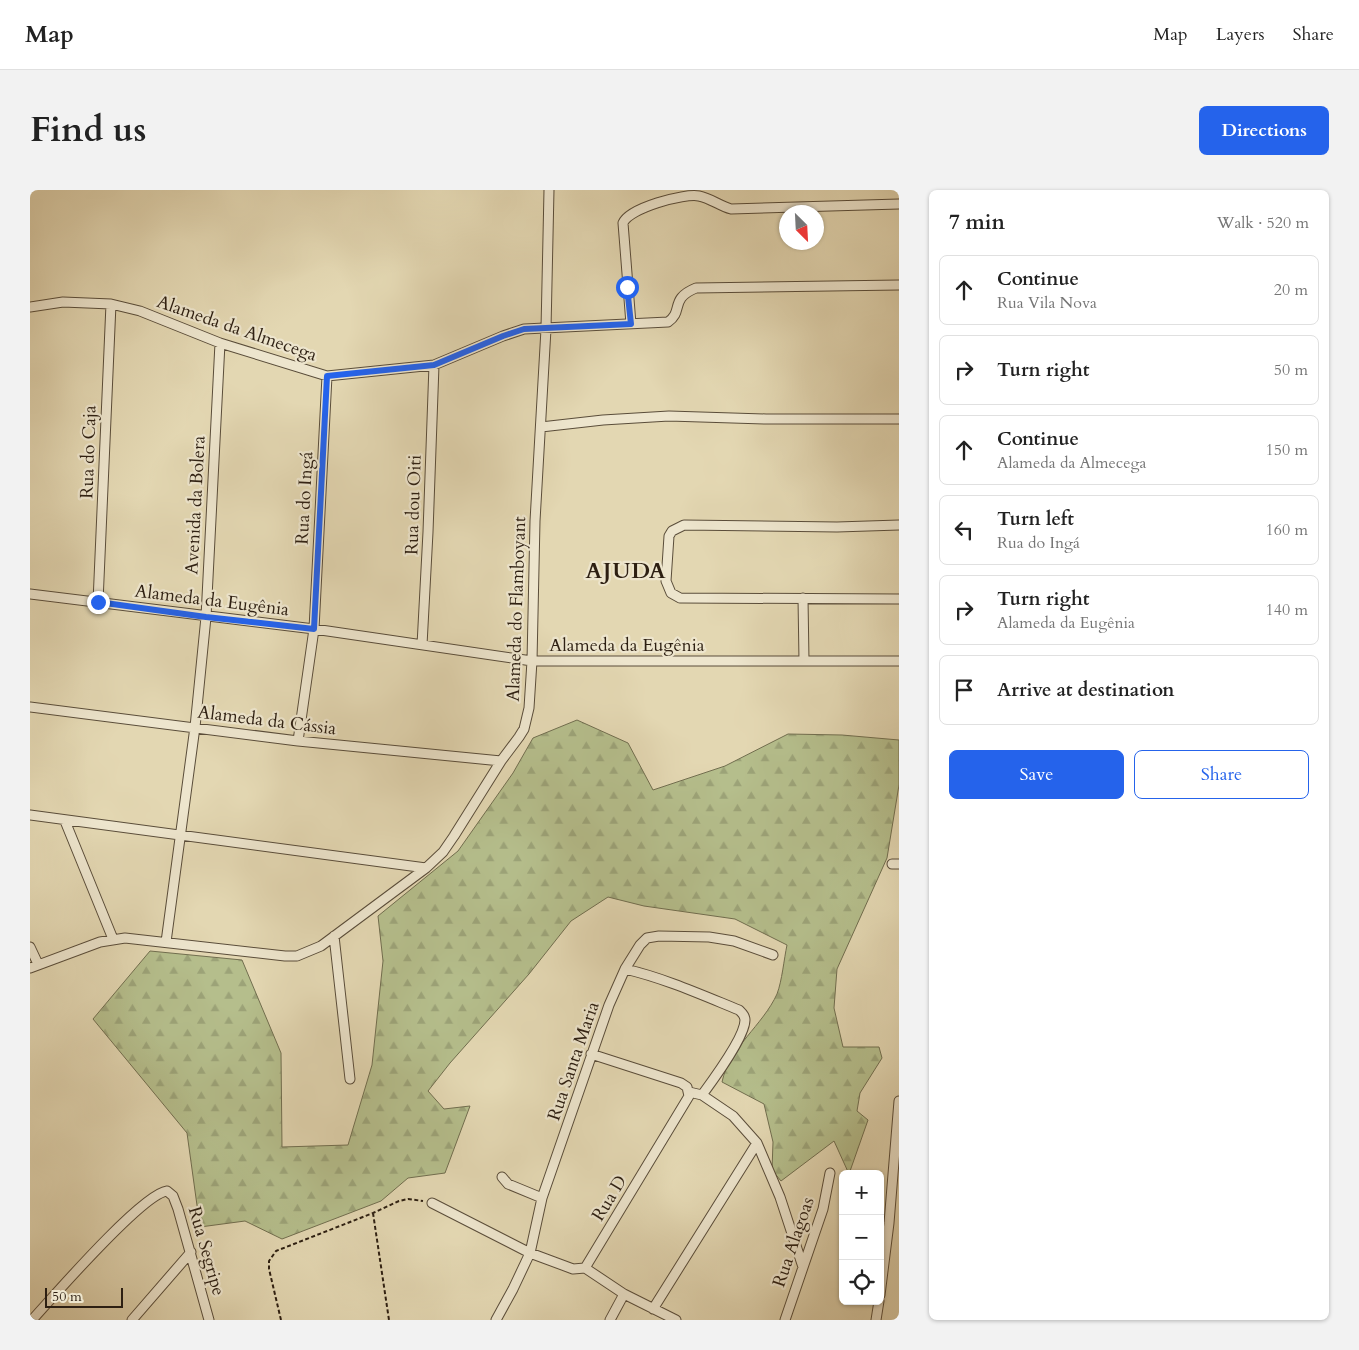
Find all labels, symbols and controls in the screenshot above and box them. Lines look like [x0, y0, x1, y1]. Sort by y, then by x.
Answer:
text: Map [25, 18, 74, 51]
text: Map [1153, 22, 1188, 47]
text: Layers [1216, 22, 1265, 47]
text: Share [1293, 22, 1334, 47]
text: Find us [30, 106, 146, 154]
button: Directions [1199, 106, 1329, 155]
north arrow [779, 205, 824, 250]
text: 7 min [949, 208, 1005, 237]
text: Walk · 520 m [1217, 212, 1309, 234]
text: Continue [997, 266, 1079, 292]
route start [616, 276, 639, 299]
icon: ahead [950, 276, 978, 304]
text: 20 m [1274, 279, 1308, 301]
street label: Alameda da Almecega [153, 289, 321, 368]
text: Rua Vila Nova [997, 292, 1097, 314]
icon: right [950, 356, 978, 384]
text: Turn right [997, 357, 1089, 383]
text: 50 m [1274, 359, 1308, 381]
street label: Rua do Caja [74, 405, 103, 499]
text: Continue [997, 426, 1079, 452]
street label: Avenida da Bolera [179, 435, 212, 575]
icon: ahead [950, 436, 978, 464]
text: 150 m [1266, 439, 1308, 461]
street label: Rua do Ingá [290, 451, 319, 545]
text: Alameda da Almecega [997, 452, 1146, 474]
street label: Rua dou Oiti [399, 454, 428, 556]
text: Turn left [997, 506, 1074, 532]
street label: Alameda do Flamboyant [501, 516, 532, 702]
icon: left [950, 516, 978, 544]
text: 160 m [1266, 519, 1308, 541]
text: Rua do Ingá [997, 532, 1080, 554]
district label: AJUDA [585, 556, 667, 586]
street label: Alameda da Eugênia [133, 579, 291, 622]
text: Turn right [997, 586, 1089, 612]
route end [87, 591, 110, 614]
icon: right [950, 596, 978, 624]
text: 140 m [1266, 599, 1308, 621]
text: Alameda da Eugênia [997, 612, 1135, 634]
street label: Alameda da Eugênia [549, 633, 705, 658]
icon: arrive [950, 676, 978, 704]
text: Arrive at destination [997, 677, 1174, 703]
street label: Alameda da Cássia [196, 700, 338, 741]
button: Save [949, 750, 1124, 799]
button: Share [1134, 750, 1309, 799]
street label: Rua Santa Maria [541, 998, 606, 1124]
map controls [839, 1170, 884, 1305]
button: + [839, 1170, 884, 1215]
street label: Rua D [586, 1171, 633, 1226]
street label: Rua Alagoas [766, 1194, 821, 1291]
street label: Rua Segripe [182, 1204, 231, 1299]
button: − [839, 1215, 884, 1260]
button: locate [839, 1260, 884, 1305]
scale bar [45, 1285, 122, 1308]
text: 50 m [52, 1287, 82, 1306]

